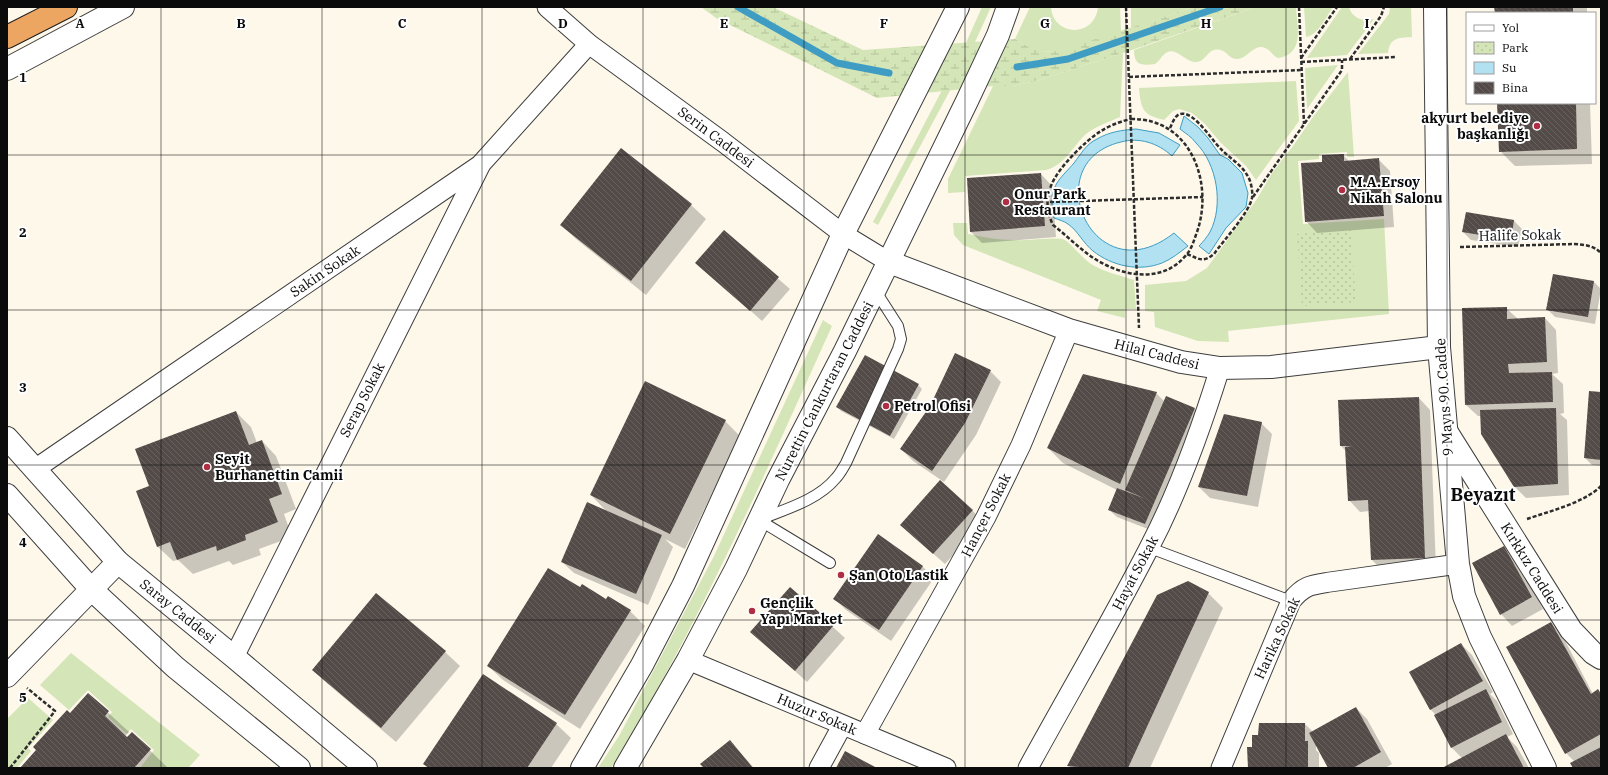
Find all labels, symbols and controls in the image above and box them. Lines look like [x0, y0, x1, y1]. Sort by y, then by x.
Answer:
legend [1466, 12, 1596, 104]
text: A [75, 15, 85, 32]
text: B [236, 15, 246, 32]
text: C [398, 15, 407, 32]
text: D [558, 15, 568, 32]
text: E [720, 15, 728, 32]
text: F [880, 15, 888, 32]
text: G [1040, 15, 1050, 32]
text: H [1201, 15, 1212, 32]
text: I [1365, 15, 1370, 32]
text: Yol [1502, 20, 1520, 35]
text: Park [1502, 40, 1528, 55]
text: Su [1502, 60, 1517, 75]
text: 1 [19, 69, 27, 86]
text: Bina [1502, 80, 1528, 95]
street label: Serin Caddesi [674, 102, 758, 172]
place label: akyurt belediye başkanlığı [1421, 109, 1529, 143]
marker: akyurt belediye başkanlığı [1532, 121, 1542, 131]
place label: M.A.Ersoy Nikah Salonu [1350, 173, 1443, 207]
place label: Onur Park Restaurant [1014, 185, 1091, 219]
marker: M.A.Ersoy Nikah Salonu [1337, 185, 1347, 195]
marker: Onur Park Restaurant [1001, 197, 1011, 207]
text: 2 [19, 224, 27, 241]
street label: Halife Sokak [1478, 225, 1562, 245]
street label: Sakin Sokak [286, 240, 364, 301]
street label: Nurettin Cankurtaran Caddesi [771, 298, 877, 484]
street label: Hilal Caddesi [1113, 335, 1201, 373]
street label: 9 Mayıs 90. Cadde [1431, 337, 1457, 457]
street label: Serap Sokak [335, 359, 389, 440]
text: 3 [19, 379, 27, 396]
place label: Petrol Ofisi [894, 397, 971, 415]
marker: Petrol Ofisi [881, 401, 891, 411]
place label: Seyit Burhanettin Camii [215, 450, 343, 484]
marker: Seyit Burhanettin Camii [202, 462, 212, 472]
street label: Hançer Sokak [957, 469, 1015, 560]
district label: Beyazıt [1451, 483, 1516, 506]
street label: Kırkkız Caddesi [1497, 519, 1567, 617]
street label: Hayat Sokak [1108, 532, 1162, 613]
text: 4 [19, 534, 27, 551]
place label: Şan Oto Lastik [849, 566, 948, 584]
marker: Şan Oto Lastik [836, 570, 846, 580]
street label: Saray Caddesi [136, 575, 220, 647]
street label: Harika Sokak [1250, 593, 1304, 682]
place label: Gençlik Yapı Market [760, 594, 842, 628]
marker: Gençlik Yapı Market [747, 606, 757, 616]
text: 5 [19, 689, 27, 706]
street label: Huzur Sokak [774, 689, 860, 739]

